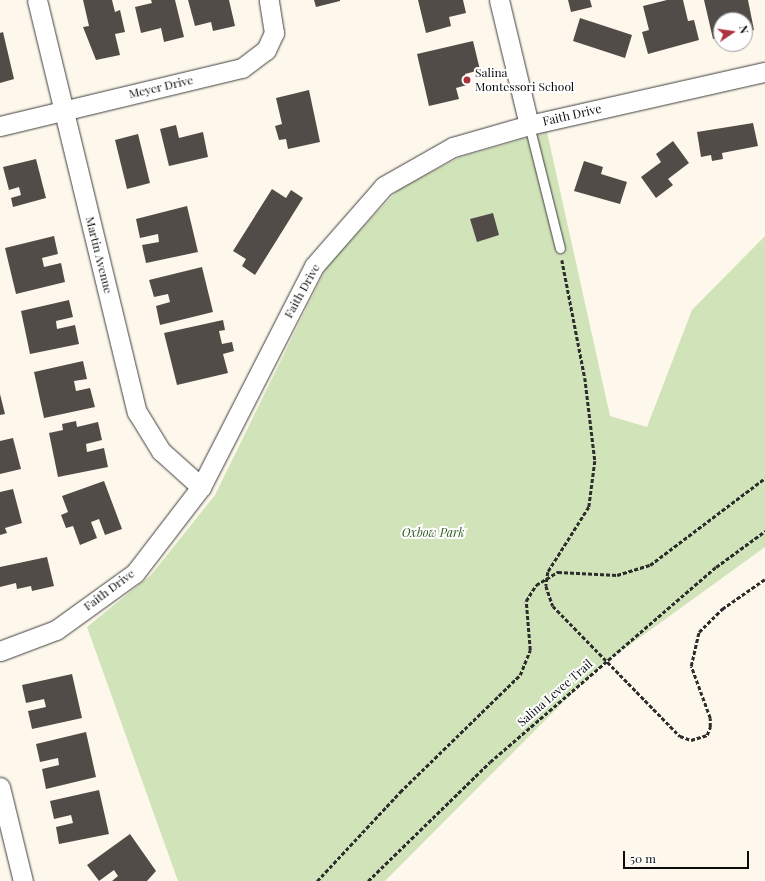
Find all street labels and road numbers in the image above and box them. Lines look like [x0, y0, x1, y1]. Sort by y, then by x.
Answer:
street label: Meyer Drive [127, 73, 195, 101]
street label: Faith Drive [541, 101, 603, 129]
street label: Martin Avenue [82, 215, 116, 295]
street label: Faith Drive [281, 261, 323, 321]
street label: Faith Drive [81, 566, 137, 614]
street label: Salina Levee Trail [514, 656, 596, 730]

